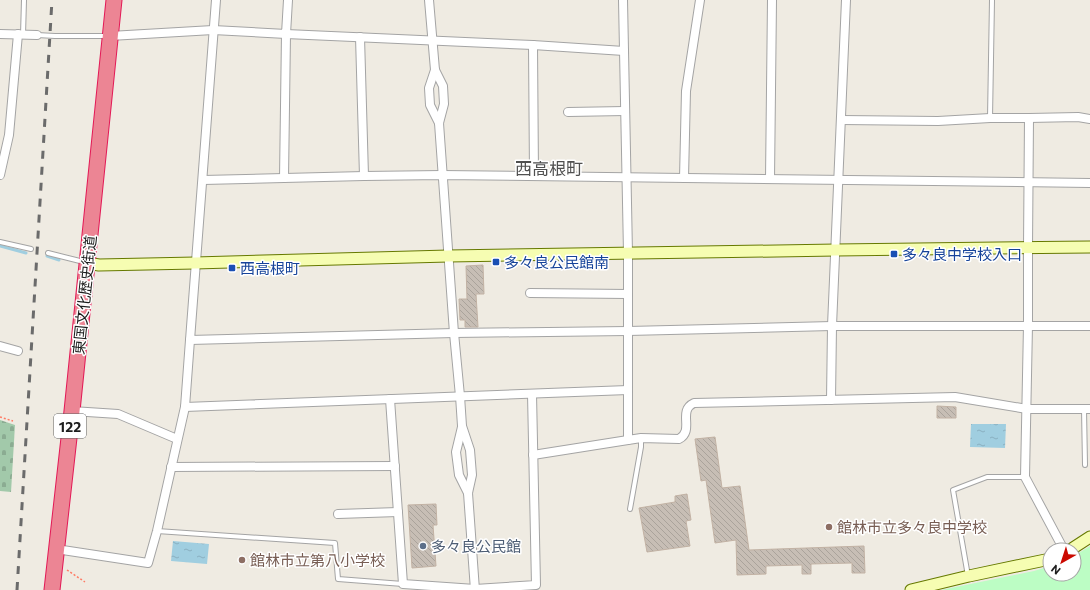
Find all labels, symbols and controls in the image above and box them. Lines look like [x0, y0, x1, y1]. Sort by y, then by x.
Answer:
district label: 西高根町 [515, 158, 583, 179]
street label: 東国文化歴史街道 [69, 234, 99, 356]
place label: 多々良中学校入口 [902, 245, 1022, 263]
marker: 多々良中学校入口 [889, 249, 899, 259]
place label: 多々良公民館南 [504, 253, 609, 271]
marker: 多々良公民館南 [491, 257, 501, 267]
place label: 西高根町 [240, 259, 300, 277]
marker: 西高根町 [227, 263, 237, 273]
road number: 122 [54, 414, 86, 438]
place label: 館林市立多々良中学校 [837, 518, 987, 536]
marker: 館林市立多々良中学校 [824, 522, 834, 532]
place label: 多々良公民館 [431, 537, 521, 555]
marker: 多々良公民館 [418, 541, 428, 551]
north arrow [1042, 542, 1082, 582]
place label: 館林市立第八小学校 [250, 551, 385, 569]
marker: 館林市立第八小学校 [237, 555, 247, 565]
text: N [1048, 563, 1063, 578]

